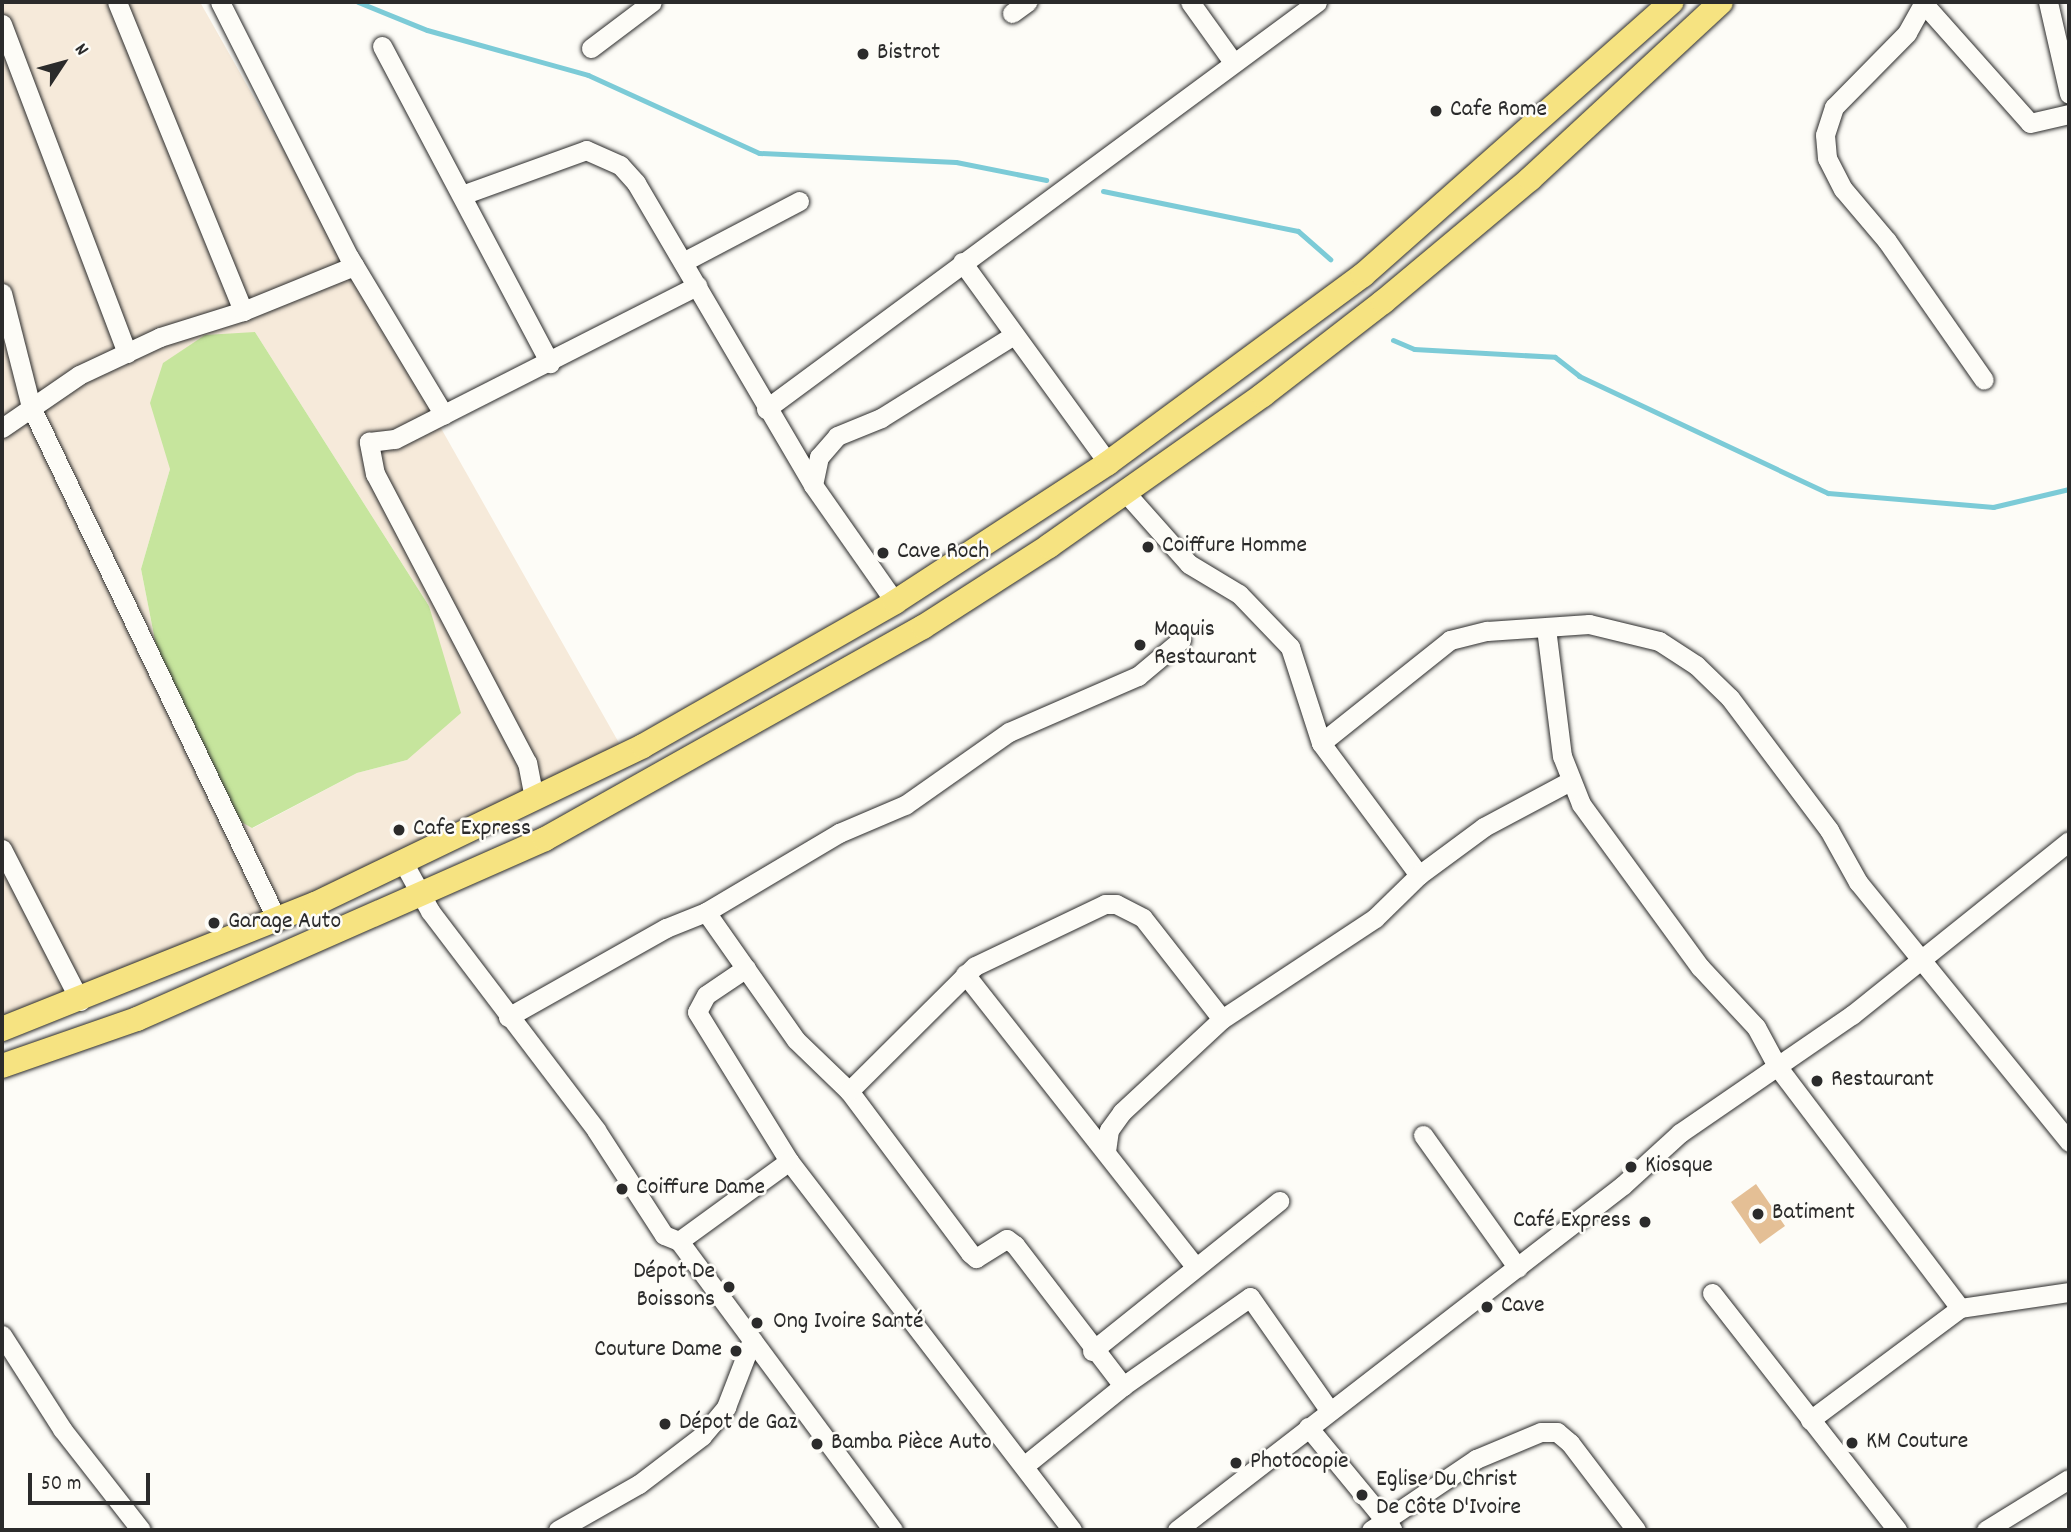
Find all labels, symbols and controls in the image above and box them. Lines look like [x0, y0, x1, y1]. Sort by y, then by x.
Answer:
north arrow [28, 28, 98, 98]
text: N [67, 39, 94, 62]
place label: Bistrot [877, 40, 940, 68]
marker: Bistrot [855, 46, 871, 62]
place label: Cafe Rome [1450, 97, 1547, 125]
marker: Cafe Rome [1428, 103, 1444, 119]
place label: Coiffure Homme [1162, 533, 1307, 561]
place label: Cave Roch [897, 539, 989, 567]
marker: Coiffure Homme [1140, 539, 1156, 555]
marker: Cave Roch [875, 545, 891, 561]
place label: Maquis Restaurant [1154, 617, 1257, 673]
marker: Maquis Restaurant [1132, 637, 1148, 653]
place label: Cafe Express [413, 816, 531, 844]
marker: Cafe Express [391, 822, 407, 838]
place label: Garage Auto [228, 909, 341, 937]
marker: Garage Auto [206, 915, 222, 931]
place label: Restaurant [1831, 1067, 1934, 1095]
marker: Restaurant [1809, 1073, 1825, 1089]
place label: Kiosque [1645, 1153, 1713, 1181]
marker: Kiosque [1623, 1159, 1639, 1175]
place label: Coiffure Dame [636, 1175, 765, 1203]
marker: Coiffure Dame [614, 1181, 630, 1197]
place label: Batiment [1772, 1200, 1855, 1228]
marker: Batiment [1750, 1206, 1766, 1222]
place label: Café Express [1513, 1208, 1631, 1236]
marker: Café Express [1637, 1214, 1653, 1230]
place label: Dépot De Boissons [633, 1259, 715, 1315]
marker: Dépot De Boissons [721, 1279, 737, 1295]
place label: Cave [1501, 1293, 1545, 1321]
marker: Cave [1479, 1299, 1495, 1315]
place label: Ong Ivoire Santé [773, 1309, 923, 1337]
marker: Ong Ivoire Santé [747, 1313, 767, 1333]
place label: Couture Dame [594, 1337, 722, 1365]
marker: Couture Dame [728, 1343, 744, 1359]
place label: Dépot de Gaz [679, 1410, 798, 1438]
marker: Dépot de Gaz [657, 1416, 673, 1432]
place label: KM Couture [1866, 1429, 1968, 1457]
place label: Bamba Pièce Auto [831, 1430, 992, 1458]
marker: KM Couture [1844, 1435, 1860, 1451]
marker: Bamba Pièce Auto [809, 1436, 825, 1452]
place label: Photocopie [1250, 1449, 1348, 1477]
marker: Photocopie [1228, 1455, 1244, 1471]
scale bar [32, 1458, 154, 1502]
place label: Eglise Du Christ De Côte D'Ivoire [1376, 1467, 1521, 1523]
text: 50 m [41, 1470, 81, 1500]
marker: Eglise Du Christ De Côte D'Ivoire [1354, 1487, 1370, 1503]

